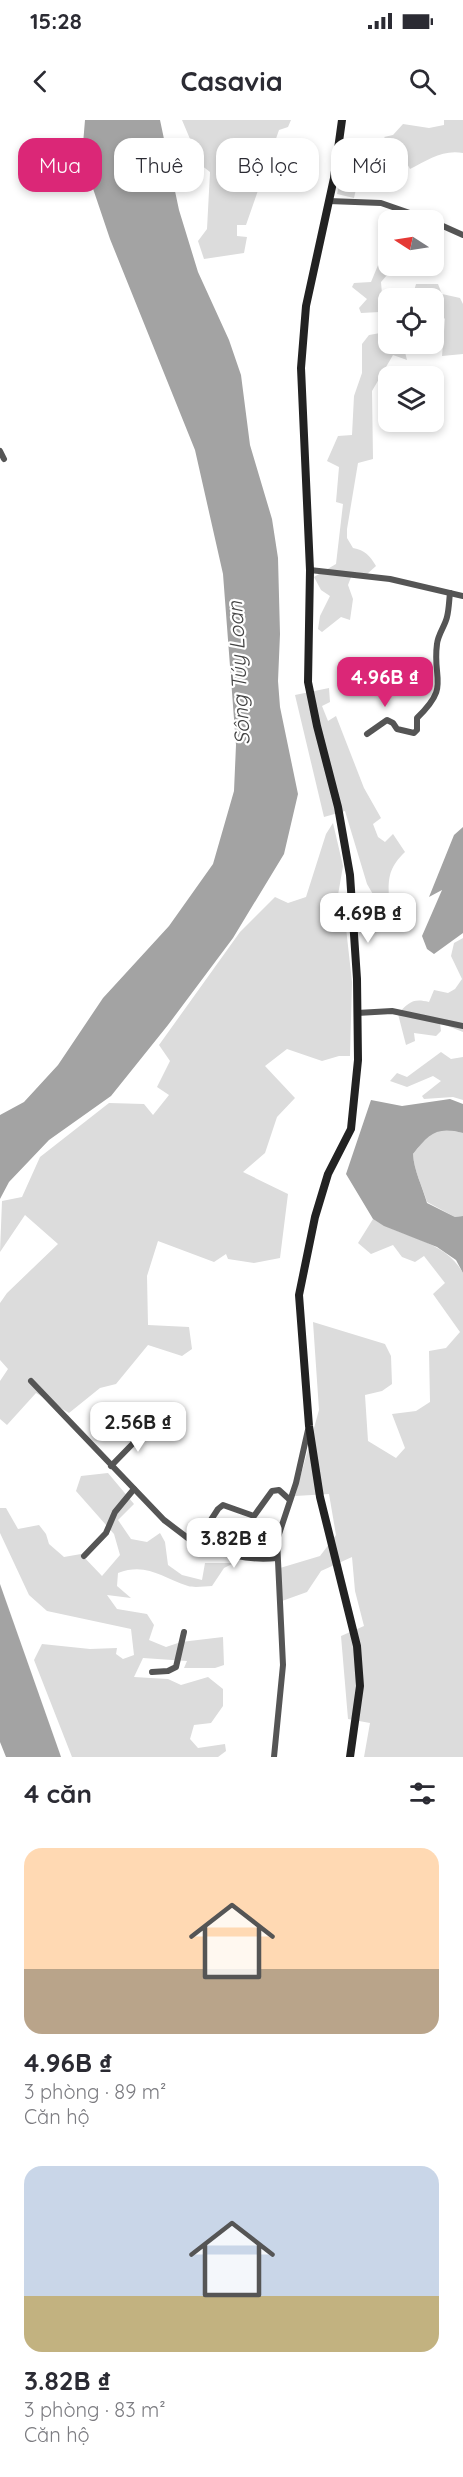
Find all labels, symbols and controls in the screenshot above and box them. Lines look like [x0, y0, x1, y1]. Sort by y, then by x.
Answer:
text: 15:28 [30, 7, 82, 35]
text: Casavia [180, 64, 283, 98]
icon: back [24, 65, 57, 98]
icon: search [406, 65, 439, 98]
chip: Mua [18, 138, 102, 192]
chip: Thuê [114, 138, 204, 192]
chip: Bộ lọc [216, 138, 319, 192]
chip: Mới [331, 138, 408, 192]
north arrow [378, 210, 444, 276]
map controls [378, 210, 444, 432]
button: locate [378, 288, 444, 354]
button: layers [378, 366, 444, 432]
water label: Sông Túy Loan [221, 600, 255, 746]
pin: 4.96B ₫ [330, 657, 440, 708]
text: 4.96B ₫ [351, 664, 419, 689]
pin: 4.69B ₫ [313, 893, 423, 944]
text: 4.69B ₫ [334, 900, 402, 925]
pin: 2.56B ₫ [83, 1402, 193, 1453]
text: 2.56B ₫ [104, 1409, 172, 1434]
pin: 3.82B ₫ [179, 1518, 289, 1569]
text: 3.82B ₫ [201, 1525, 267, 1550]
text: 4 căn [24, 1777, 92, 1810]
icon: filters [406, 1777, 439, 1810]
icon: home [178, 1887, 286, 1995]
text: 4.96B ₫ [24, 2046, 112, 2079]
text: 3 phòng · 89 m² [24, 2079, 166, 2104]
text: Căn hộ [24, 2104, 90, 2129]
icon: home [178, 2205, 286, 2313]
text: 3.82B ₫ [24, 2364, 111, 2397]
text: 3 phòng · 83 m² [24, 2397, 166, 2422]
text: Căn hộ [24, 2422, 90, 2447]

